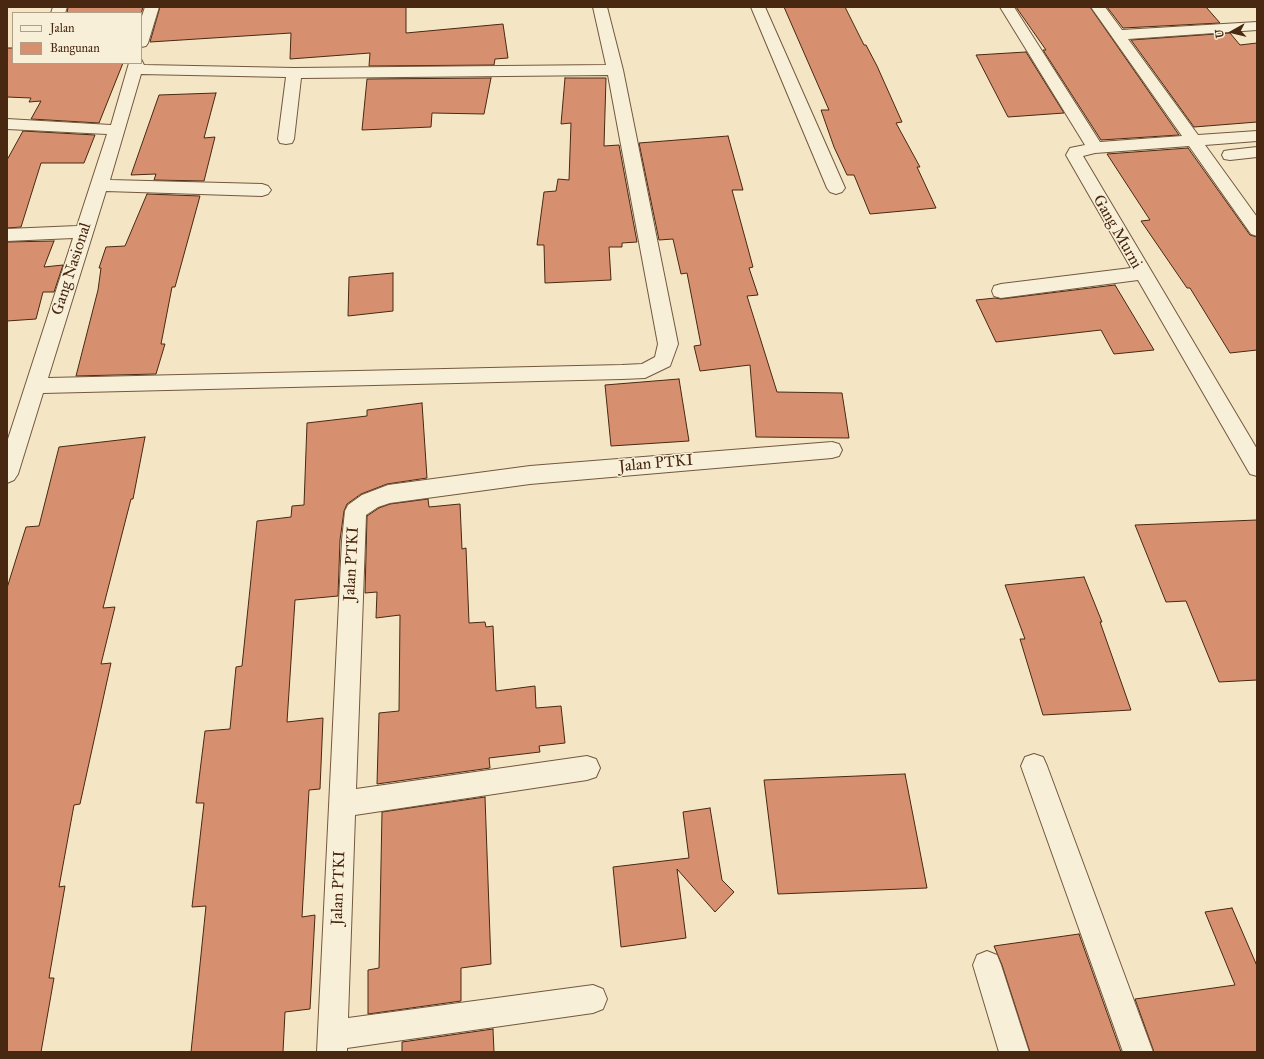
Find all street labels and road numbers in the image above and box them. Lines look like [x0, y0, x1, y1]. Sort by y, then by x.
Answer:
street label: Gang Murni [1088, 192, 1146, 272]
street label: Gang Nasional [48, 220, 96, 318]
street label: Jalan PTKI [618, 451, 694, 477]
street label: Jalan PTKI [340, 526, 364, 602]
street label: Jalan PTKI [328, 850, 350, 926]

